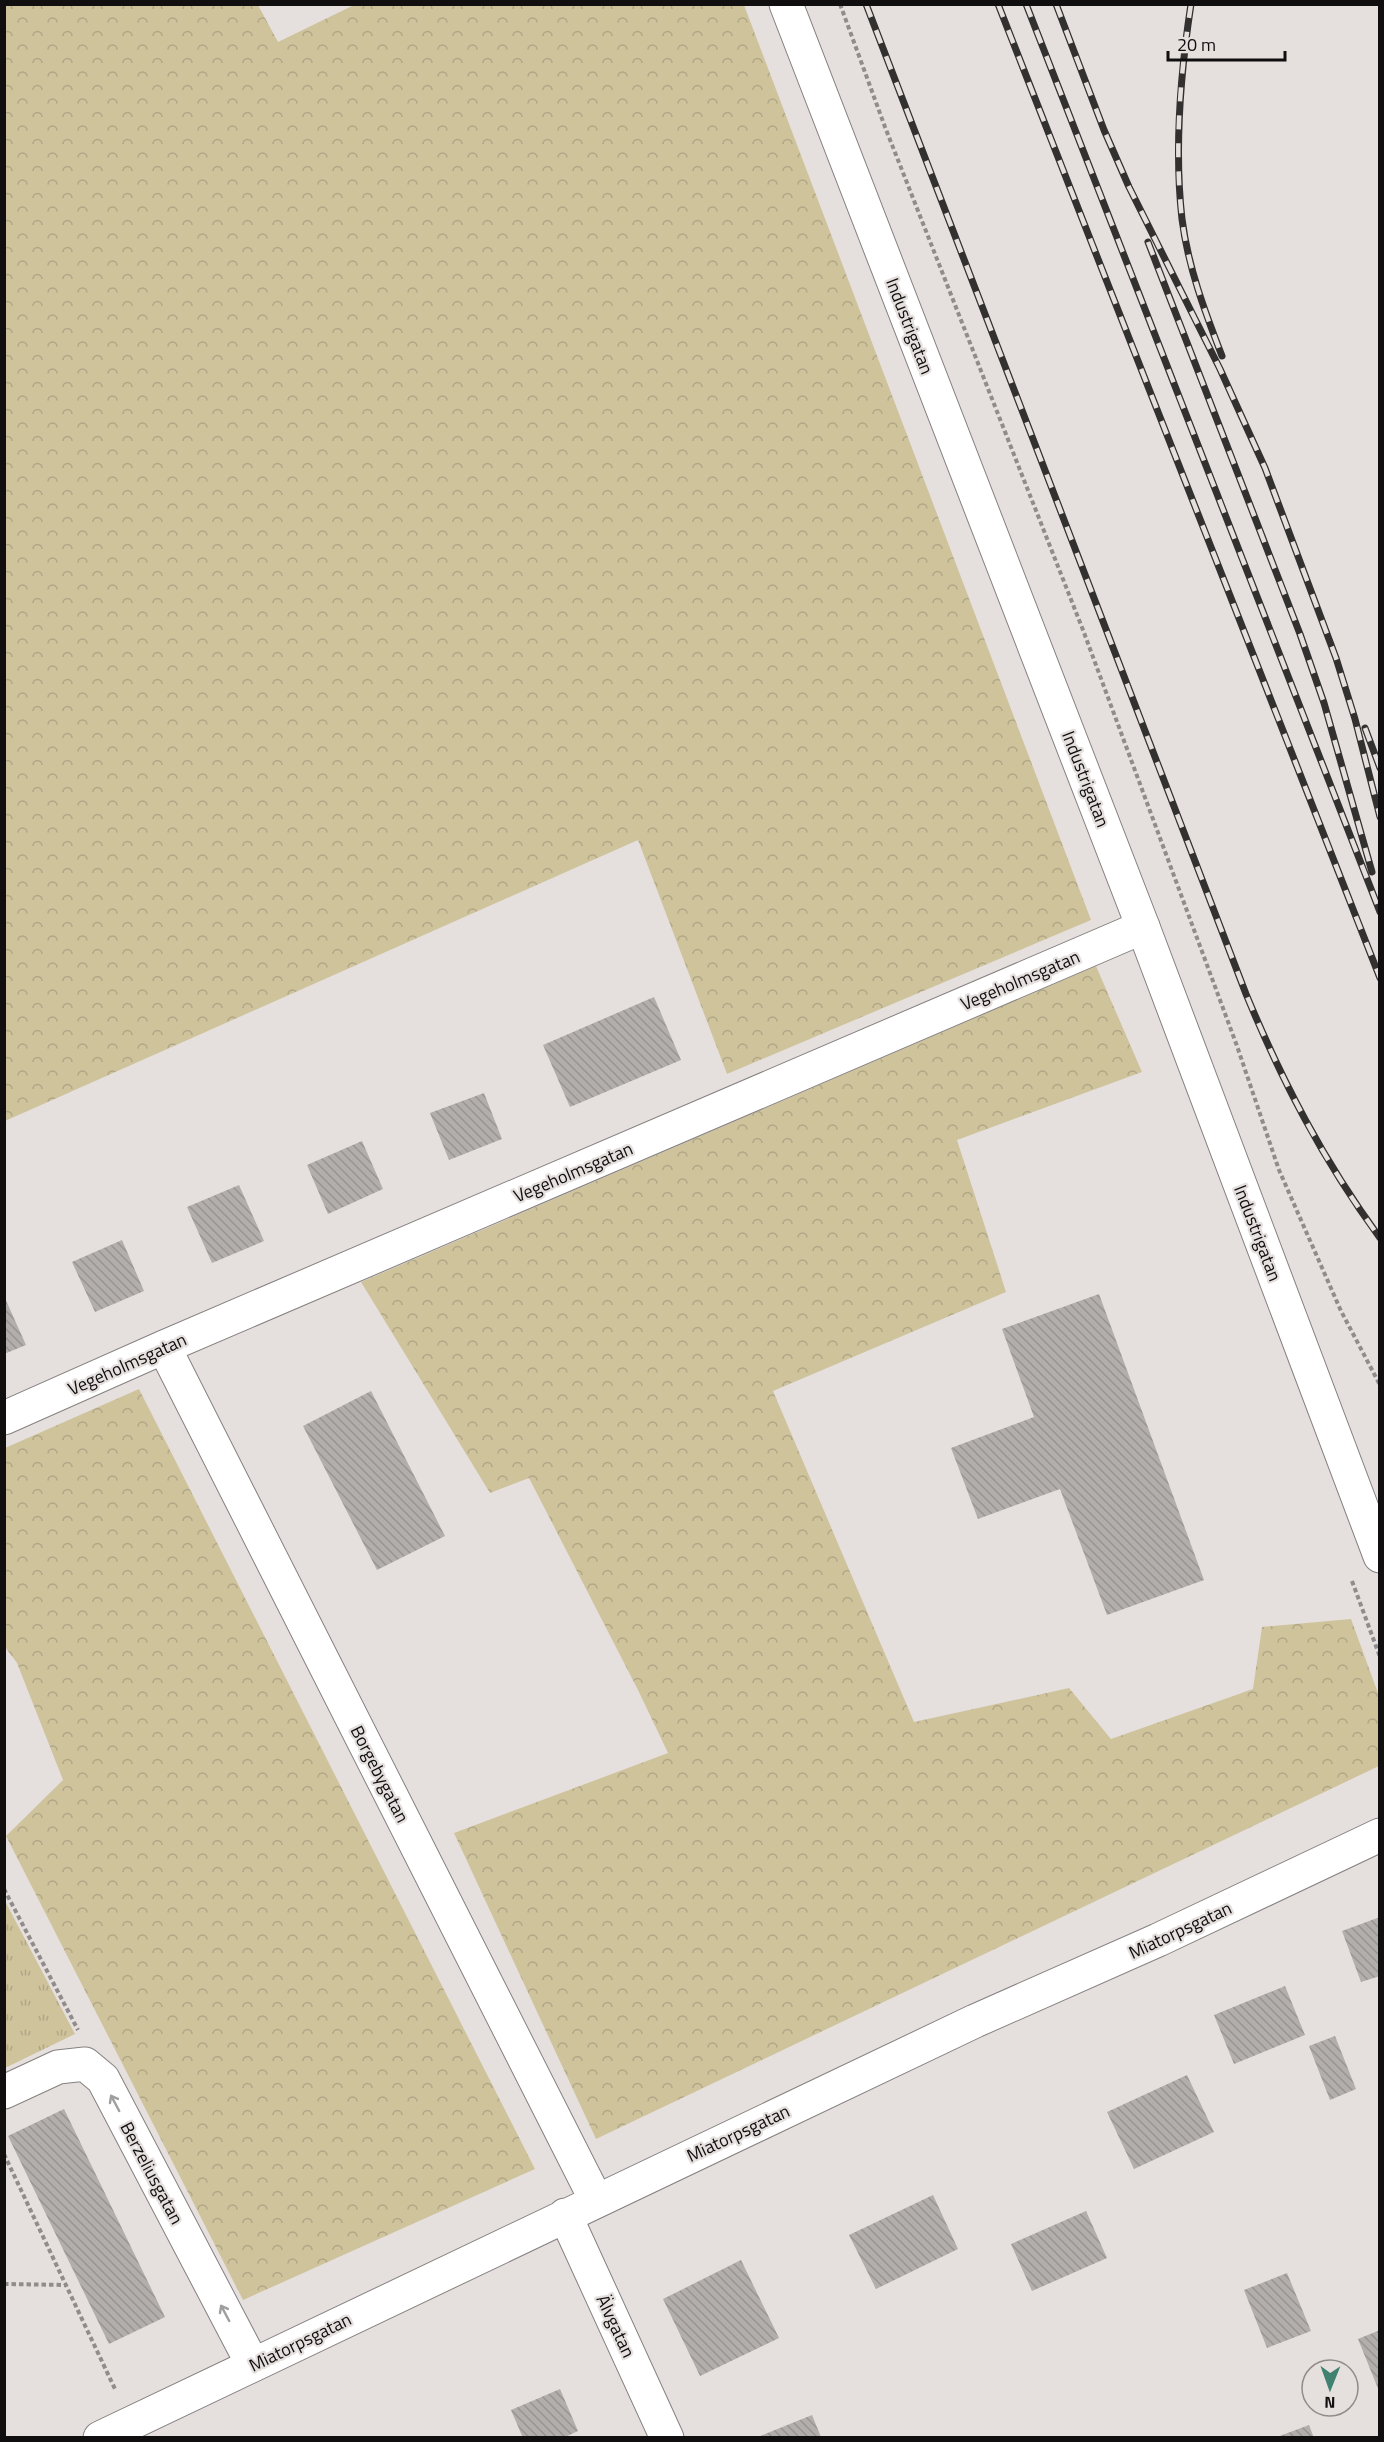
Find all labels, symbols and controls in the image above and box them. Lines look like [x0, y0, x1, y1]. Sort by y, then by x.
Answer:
scale bar [1168, 24, 1285, 62]
text: 20 m [1177, 31, 1216, 58]
street label: Industrigatan [879, 274, 941, 378]
street label: Industrigatan [1055, 727, 1117, 831]
street label: Vegeholmsgatan [956, 943, 1084, 1017]
street label: Vegeholmsgatan [509, 1135, 637, 1209]
street label: Industrigatan [1227, 1181, 1289, 1285]
street label: Vegeholmsgatan [63, 1326, 191, 1402]
street label: Borgebygatan [344, 1721, 416, 1827]
street label: Miatorpsgatan [1124, 1894, 1236, 1966]
one-way arrow [109, 2094, 121, 2112]
street label: Miatorpsgatan [682, 2097, 794, 2169]
street label: Berzeliusgatan [114, 2117, 190, 2229]
street label: Älvgatan [590, 2290, 642, 2362]
one-way arrow [219, 2304, 231, 2322]
street label: Miatorpsgatan [244, 2305, 356, 2379]
north arrow [1300, 2358, 1360, 2418]
text: N [1324, 2391, 1335, 2415]

